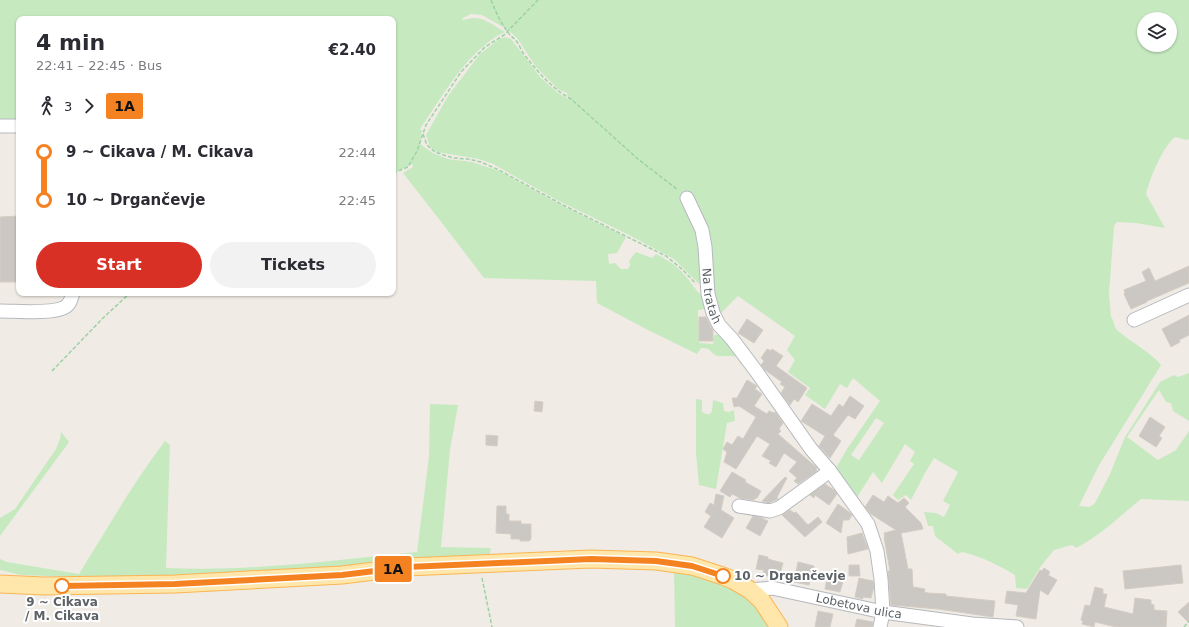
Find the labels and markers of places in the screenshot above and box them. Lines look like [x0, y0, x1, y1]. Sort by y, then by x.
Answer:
marker: 10 ~ Drgančevje [715, 568, 731, 584]
place label: 10 ~ Drgančevje [734, 569, 846, 583]
marker: 9 ~ Cikava / M. Cikava [54, 578, 70, 594]
place label: 9 ~ Cikava / M. Cikava [25, 595, 99, 623]

